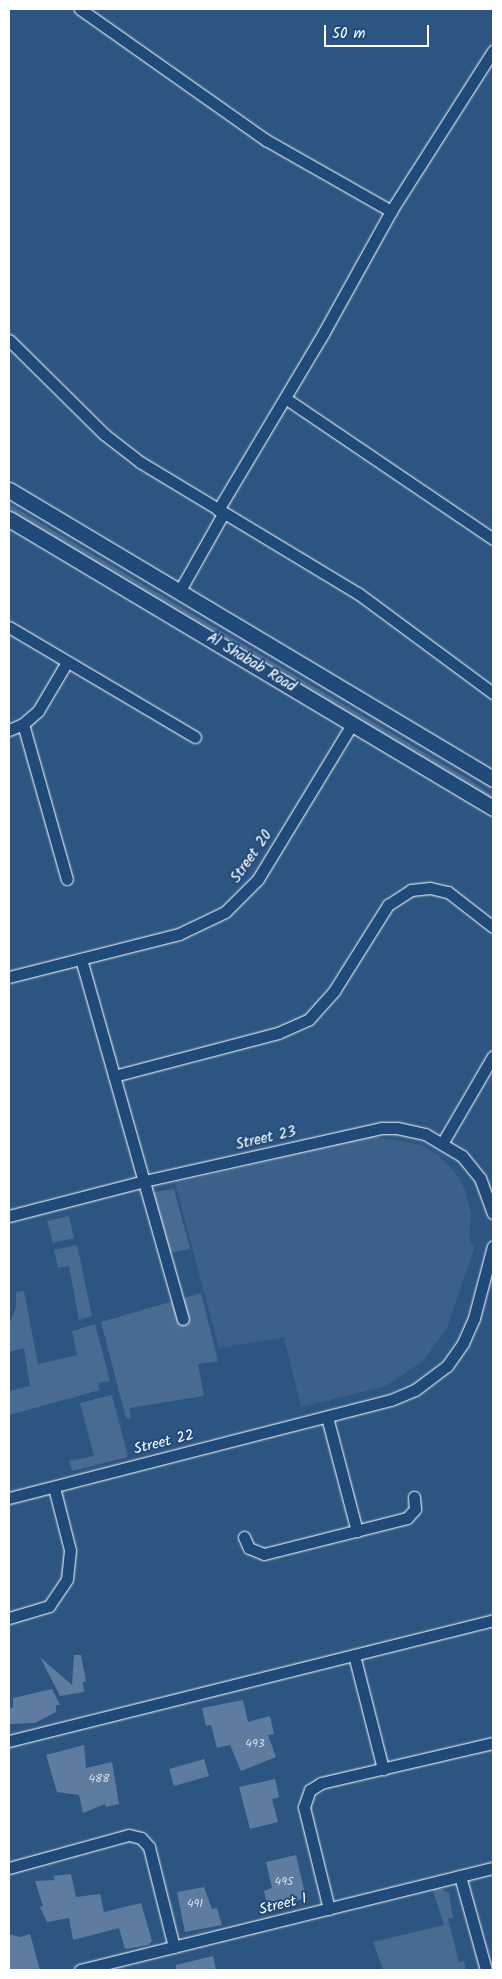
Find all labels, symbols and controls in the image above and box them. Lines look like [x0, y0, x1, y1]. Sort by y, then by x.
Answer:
scale bar [327, 15, 432, 47]
text: 50 m [332, 22, 366, 46]
street label: Al Shabab Road [203, 629, 299, 697]
street label: Street 20 [227, 827, 277, 887]
street label: Street 23 [234, 1123, 298, 1155]
street label: Street 22 [132, 1427, 196, 1459]
house number: 493 [245, 1737, 265, 1751]
house number: 488 [88, 1772, 110, 1786]
house number: 495 [275, 1875, 293, 1889]
street label: Street 1 [257, 1890, 309, 1920]
house number: 491 [187, 1897, 203, 1911]

